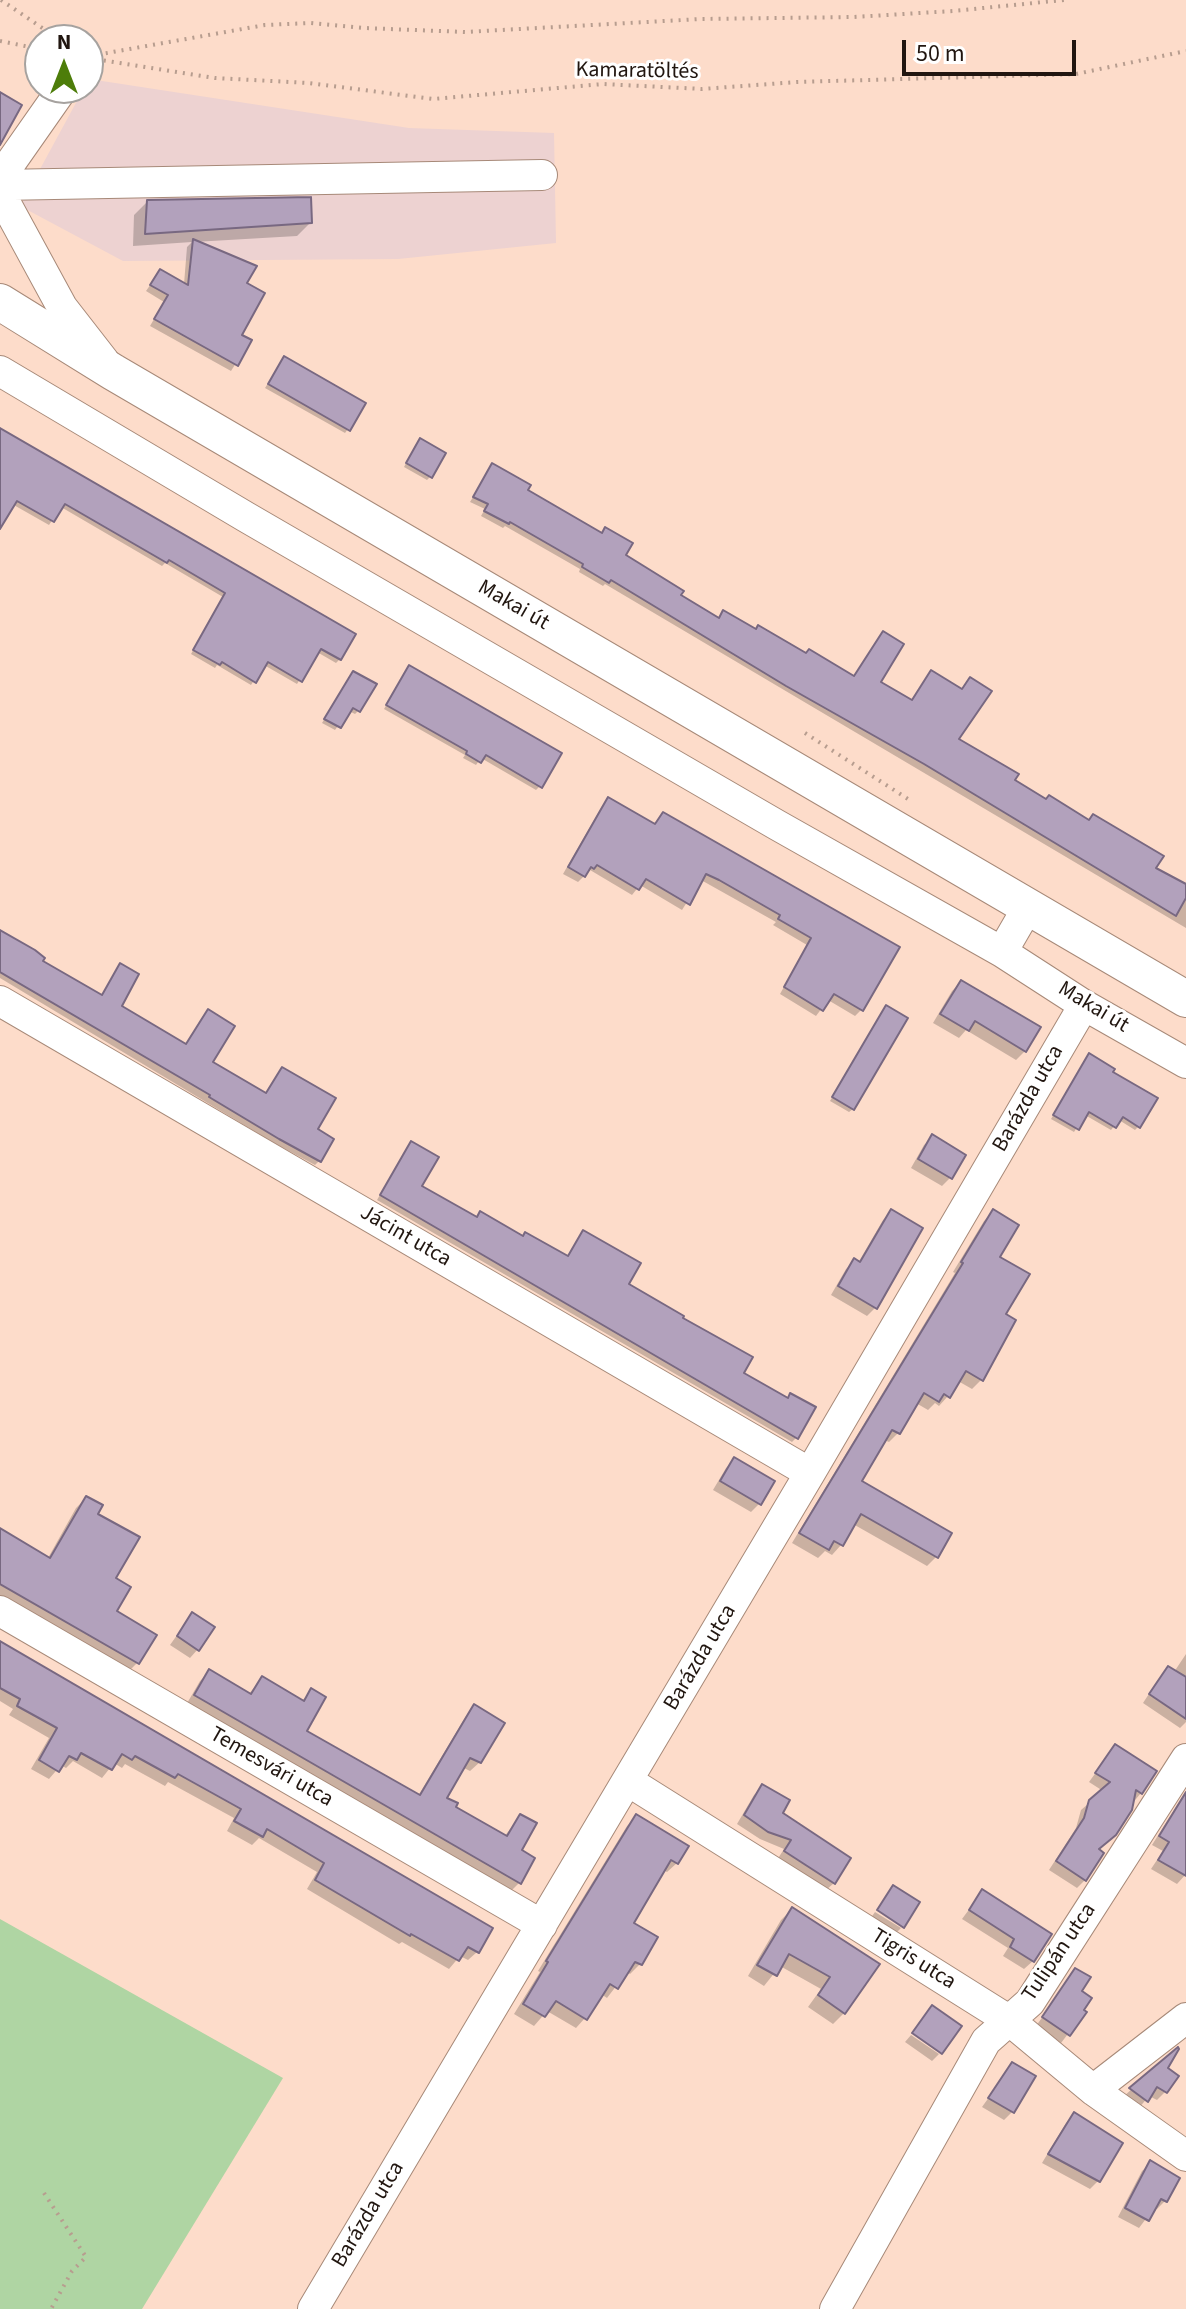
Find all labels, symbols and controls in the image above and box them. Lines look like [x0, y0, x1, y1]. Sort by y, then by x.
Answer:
north arrow [24, 24, 104, 104]
scale bar [906, 24, 1080, 74]
text: N [57, 26, 71, 58]
text: 50 m [916, 36, 965, 71]
street label: Kamaratöltés [575, 58, 699, 86]
street label: Makai út [473, 575, 553, 637]
street label: Makai út [1053, 977, 1133, 1039]
street label: Barázda utca [988, 1041, 1070, 1157]
street label: Jácint utca [355, 1200, 455, 1274]
street label: Barázda utca [659, 1600, 743, 1716]
street label: Temesvári utca [205, 1722, 337, 1814]
street label: Tulipán utca [1017, 1899, 1103, 2007]
street label: Tigris utca [866, 1924, 960, 1996]
street label: Barázda utca [327, 2157, 411, 2273]

